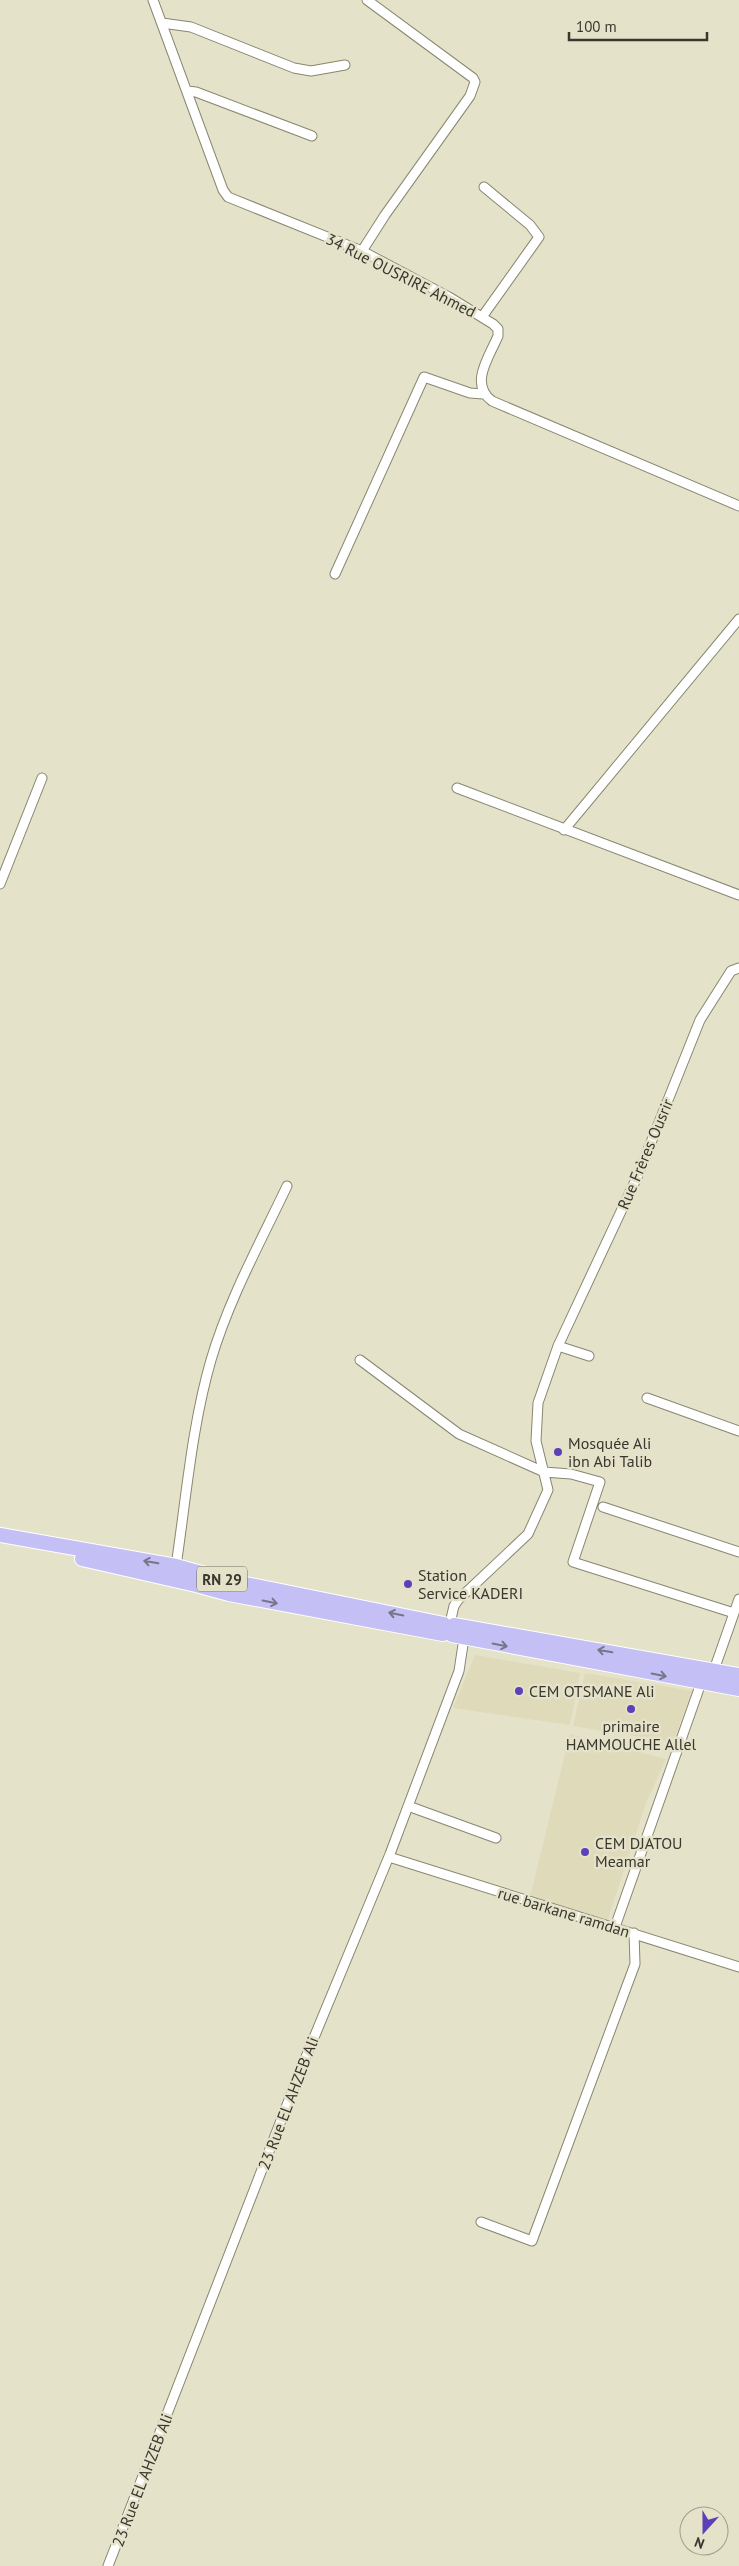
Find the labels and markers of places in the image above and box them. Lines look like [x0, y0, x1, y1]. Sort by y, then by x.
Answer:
place label: Mosquée Ali ibn Abi Talib [568, 1433, 652, 1471]
marker: Mosquée Ali ibn Abi Talib [552, 1446, 564, 1458]
place label: Station Service KADERI [418, 1565, 523, 1603]
marker: Station Service KADERI [402, 1578, 414, 1590]
place label: CEM OTSMANE Ali [529, 1681, 655, 1701]
marker: CEM OTSMANE Ali [513, 1685, 525, 1697]
marker: primaire HAMMOUCHE Allel [625, 1703, 637, 1715]
place label: primaire HAMMOUCHE Allel [566, 1716, 697, 1754]
place label: CEM DJATOU Meamar [595, 1833, 683, 1871]
marker: CEM DJATOU Meamar [579, 1846, 591, 1858]

